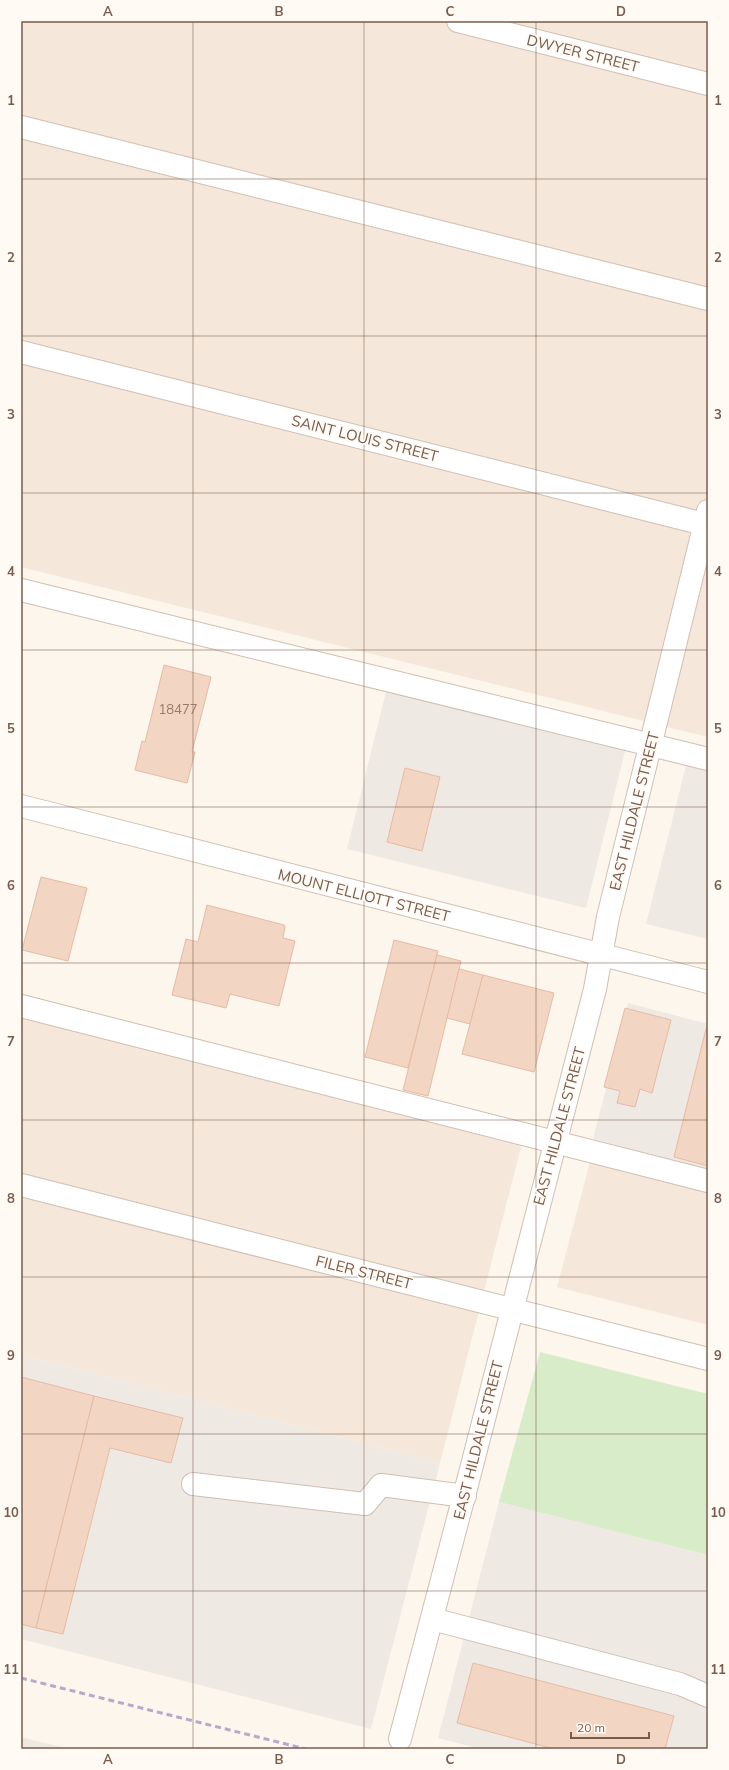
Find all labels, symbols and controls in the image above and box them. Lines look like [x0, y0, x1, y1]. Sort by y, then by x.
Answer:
text: A [103, 3, 113, 19]
text: B [275, 3, 284, 19]
text: C [446, 3, 455, 19]
text: D [616, 3, 626, 19]
street label: DWYER STREET [525, 30, 641, 76]
text: 1 [7, 92, 15, 108]
text: 1 [714, 92, 722, 108]
text: 2 [7, 249, 15, 265]
text: 2 [714, 249, 722, 265]
text: 3 [7, 406, 15, 422]
text: 3 [714, 406, 722, 422]
street label: SAINT LOUIS STREET [290, 411, 440, 465]
text: 4 [7, 563, 15, 579]
text: 4 [714, 563, 722, 579]
house number: 18477 [158, 701, 198, 717]
text: 5 [7, 720, 15, 736]
text: 5 [714, 720, 722, 736]
street label: EAST HILDALE STREET [605, 730, 663, 892]
street label: MOUNT ELLIOTT STREET [276, 864, 452, 926]
text: 6 [7, 877, 15, 893]
text: 6 [714, 877, 722, 893]
text: 7 [7, 1033, 15, 1049]
text: 7 [714, 1033, 722, 1049]
street label: EAST HILDALE STREET [529, 1045, 589, 1207]
text: 8 [7, 1190, 15, 1206]
text: 8 [714, 1190, 722, 1206]
street label: FILER STREET [314, 1251, 414, 1293]
text: 9 [7, 1347, 15, 1363]
text: 9 [714, 1347, 722, 1363]
street label: EAST HILDALE STREET [449, 1359, 507, 1521]
text: 10 [3, 1504, 19, 1520]
text: 10 [710, 1504, 726, 1520]
text: 11 [3, 1661, 19, 1677]
text: 11 [710, 1661, 726, 1677]
scale bar [571, 1714, 649, 1740]
text: 20 m [577, 1720, 605, 1735]
text: A [103, 1751, 113, 1767]
text: B [275, 1751, 284, 1767]
text: C [446, 1751, 455, 1767]
text: D [616, 1751, 626, 1767]

